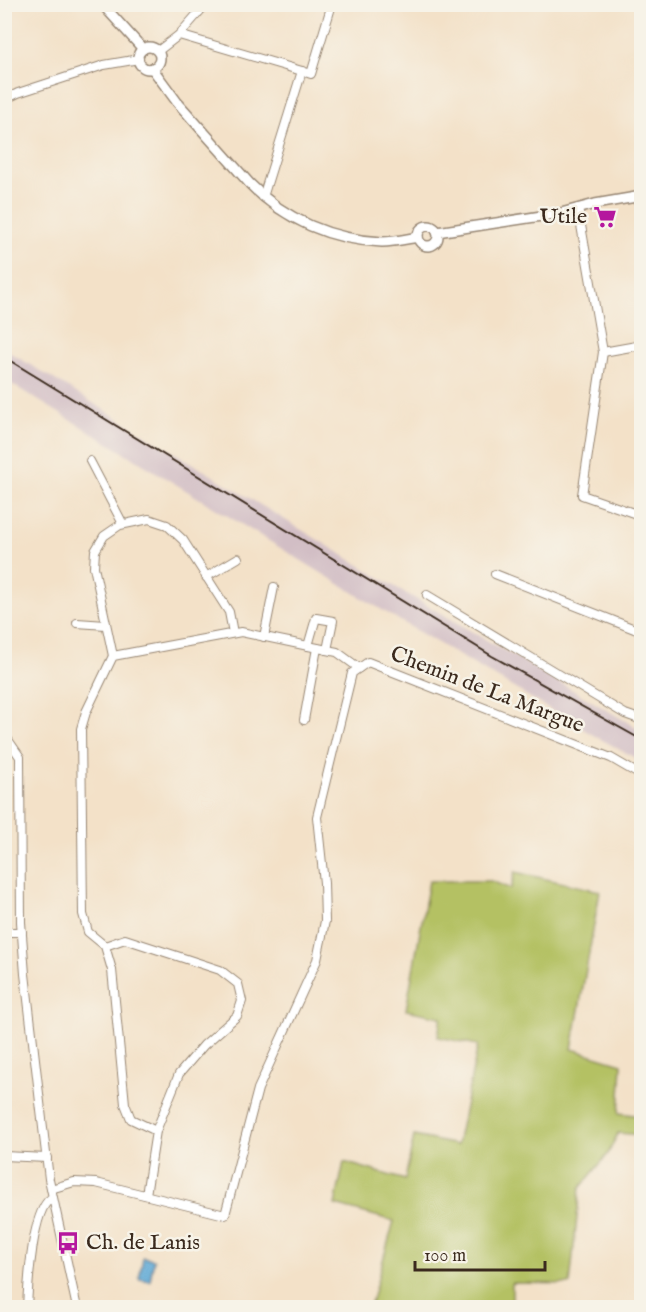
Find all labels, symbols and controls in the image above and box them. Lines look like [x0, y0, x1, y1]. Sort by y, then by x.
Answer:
place label: Utile [539, 203, 587, 231]
supermarket icon: Utile [592, 204, 618, 230]
street label: Chemin de La Margue [386, 640, 588, 740]
place label: Ch. de Lanis [86, 1229, 200, 1257]
bus stop icon: Ch. de Lanis [55, 1230, 81, 1256]
scale bar [415, 1234, 546, 1272]
text: 100 m [424, 1245, 466, 1268]

